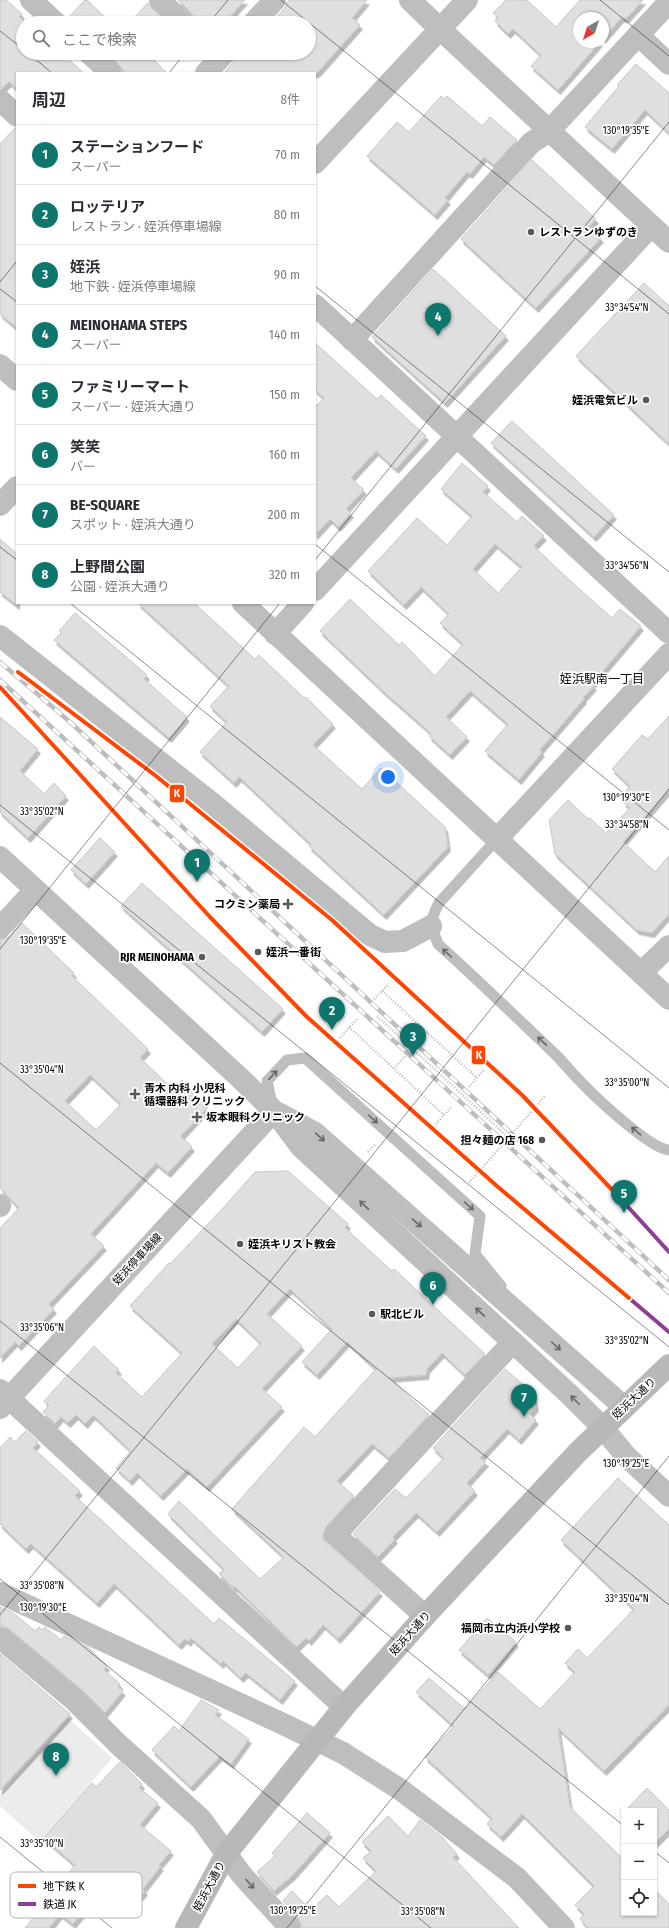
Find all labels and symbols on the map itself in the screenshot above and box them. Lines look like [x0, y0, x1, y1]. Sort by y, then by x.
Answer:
north arrow [573, 12, 609, 48]
text: 130°19'35"E [603, 125, 649, 137]
place label: レストランゆずのき [539, 226, 638, 239]
marker: レストランゆずのき [526, 227, 536, 237]
text: 33°34'54"N [605, 302, 649, 314]
pin: 4 [425, 303, 451, 336]
place label: 姪浜電気ビル [572, 394, 638, 407]
marker: 姪浜電気ビル [641, 395, 651, 405]
text: 33°34'56"N [605, 560, 649, 572]
district label: 姪浜駅南一丁目 [560, 672, 644, 686]
your location [378, 767, 398, 787]
line badge: K [169, 784, 185, 803]
text: K [174, 787, 181, 800]
text: 130°19'30"E [602, 792, 650, 804]
text: 33°35'02"N [20, 806, 64, 818]
text: 33°34'58"N [605, 819, 649, 831]
pin: 1 [184, 849, 210, 882]
place label: コクミン薬局 [214, 898, 280, 911]
marker: コクミン薬局 [283, 899, 293, 909]
text: 130°19'35"E [20, 935, 66, 947]
place label: 姪浜一番街 [266, 946, 321, 959]
marker: 姪浜一番街 [253, 947, 263, 957]
one-way arrow [442, 948, 453, 957]
place label: RJR MEINOHAMA [120, 951, 195, 964]
marker: RJR MEINOHAMA [197, 952, 207, 962]
pin: 2 [319, 997, 345, 1030]
pin: 3 [400, 1023, 426, 1056]
one-way arrow [537, 1037, 547, 1046]
line badge: K [471, 1045, 486, 1065]
text: K [476, 1049, 483, 1062]
text: 33°35'04"N [20, 1064, 64, 1076]
one-way arrow [268, 1070, 277, 1080]
text: 33°35'00"N [605, 1077, 649, 1089]
place label: 青木 内科 小児科 循環器科 クリニック [144, 1082, 245, 1108]
marker: 青木 内科 小児科 循環器科 クリニック [129, 1088, 141, 1100]
marker: 坂本眼科クリニック [191, 1111, 203, 1123]
place label: 坂本眼科クリニック [206, 1111, 305, 1124]
one-way arrow [368, 1114, 378, 1124]
one-way arrow [631, 1127, 641, 1136]
one-way arrow [314, 1132, 324, 1141]
place label: 担々麺の店 168 [460, 1134, 534, 1147]
marker: 担々麺の店 168 [537, 1135, 547, 1145]
pin: 5 [611, 1180, 637, 1213]
one-way arrow [358, 1200, 369, 1209]
one-way arrow [464, 1201, 474, 1211]
one-way arrow [412, 1218, 422, 1228]
street label: 姪浜停車場線 [110, 1231, 165, 1288]
place label: 姪浜キリスト教会 [248, 1238, 336, 1251]
marker: 姪浜キリスト教会 [235, 1239, 245, 1249]
pin: 6 [420, 1272, 446, 1305]
one-way arrow [475, 1307, 485, 1316]
place label: 駅北ビル [380, 1308, 424, 1321]
marker: 駅北ビル [367, 1309, 377, 1319]
text: 33°35'06"N [20, 1322, 64, 1334]
text: 33°35'02"N [605, 1335, 649, 1347]
one-way arrow [551, 1342, 562, 1351]
street label: 姪浜大通り [610, 1375, 659, 1422]
pin: 7 [511, 1384, 537, 1417]
one-way arrow [570, 1395, 580, 1405]
text: 130°19'25"E [603, 1458, 649, 1470]
text: 33°35'08"N [20, 1580, 64, 1592]
text: 33°35'04"N [605, 1593, 649, 1605]
text: 130°19'30"E [19, 1602, 67, 1614]
street label: 姪浜大通り [387, 1609, 434, 1658]
place label: 福岡市立内浜小学校 [461, 1622, 560, 1635]
marker: 福岡市立内浜小学校 [563, 1623, 573, 1633]
pin: 8 [43, 1743, 69, 1776]
text: 33°35'10"N [20, 1838, 64, 1850]
street label: 姪浜大通り [191, 1859, 228, 1914]
legend [10, 1872, 142, 1918]
one-way arrow [245, 1879, 255, 1889]
text: 地下鉄 K [43, 1880, 85, 1893]
text: 鉄道 JK [43, 1898, 77, 1911]
text: 130°19'25"E [270, 1905, 316, 1917]
text: 33°35'08"N [401, 1906, 445, 1918]

